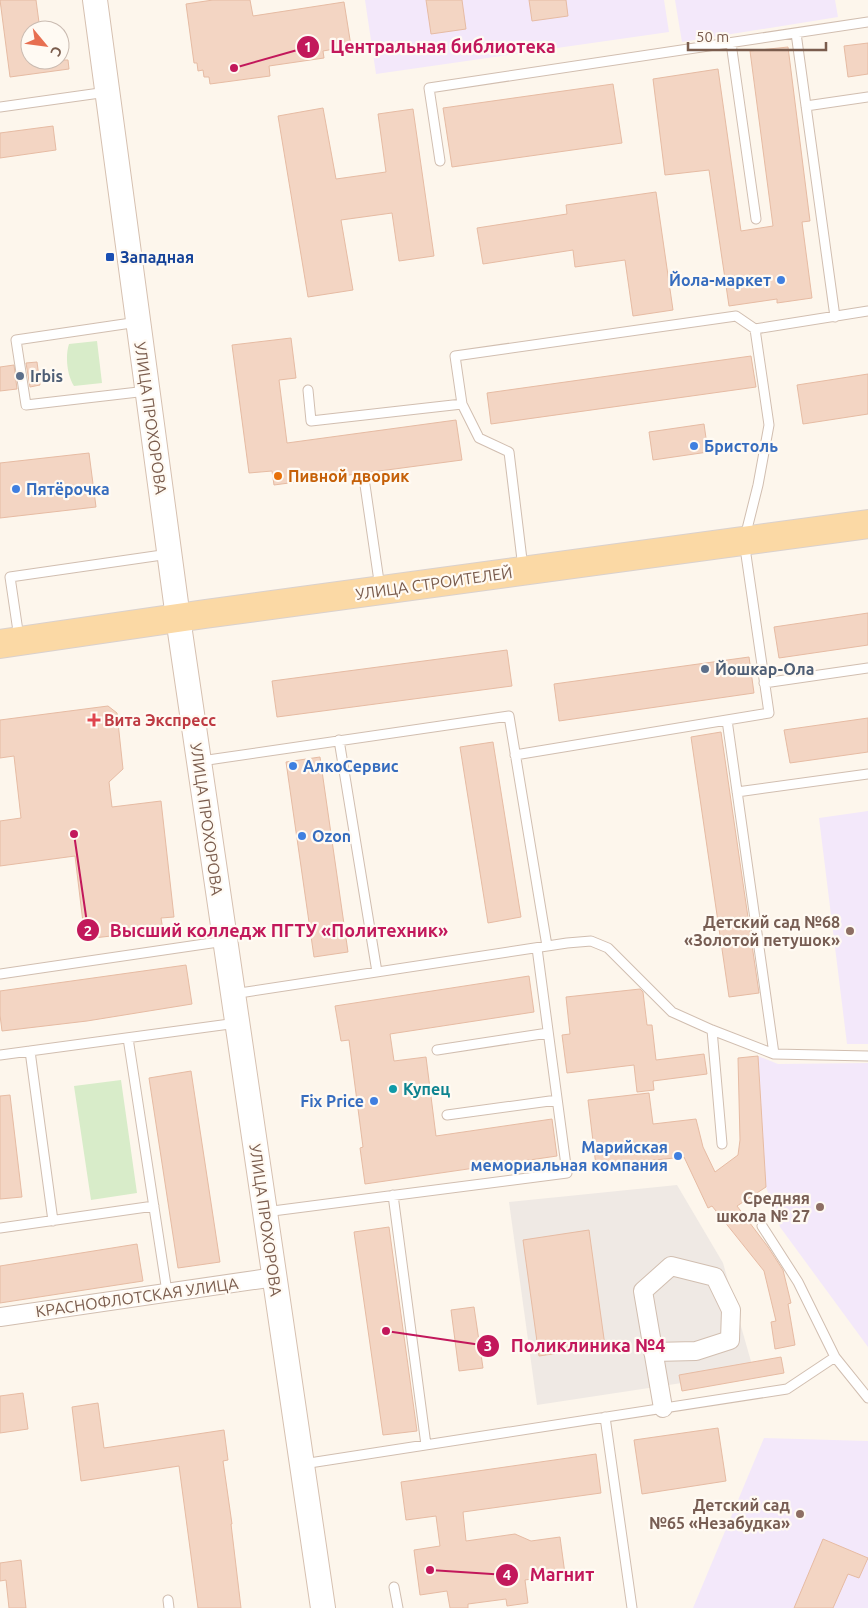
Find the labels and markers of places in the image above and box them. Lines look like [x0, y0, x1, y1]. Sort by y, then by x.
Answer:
callout: Центральная библиотека [295, 30, 565, 63]
place label: Западная [120, 248, 194, 266]
marker: Западная [104, 251, 116, 263]
place label: Йола-маркет [669, 270, 771, 289]
marker: Йола-маркет [775, 274, 787, 286]
place label: Irbis [30, 367, 63, 385]
marker: Irbis [14, 370, 26, 382]
place label: Бристоль [704, 437, 778, 455]
marker: Бристоль [688, 440, 700, 452]
place label: Пивной дворик [288, 467, 409, 485]
marker: Пивной дворик [272, 470, 284, 482]
place label: Пятёрочка [26, 480, 110, 498]
marker: Пятёрочка [10, 483, 22, 495]
place label: Йошкар-Ола [715, 659, 814, 678]
marker: Йошкар-Ола [699, 663, 711, 675]
place label: Вита Экспресс [104, 711, 216, 729]
marker: Вита Экспресс [88, 714, 100, 726]
place label: АлкоСервис [303, 757, 399, 775]
marker: АлкоСервис [287, 760, 299, 772]
place label: Ozon [312, 827, 351, 845]
marker: Ozon [296, 830, 308, 842]
place label: Детский сад №68 «Золотой петушок» [684, 913, 840, 949]
callout: Высший колледж ПГТУ «Политехник» [75, 914, 459, 947]
marker: Детский сад №68 «Золотой петушок» [844, 925, 856, 937]
place label: Купец [403, 1080, 450, 1098]
marker: Купец [387, 1083, 399, 1095]
place label: Fix Price [300, 1092, 364, 1110]
marker: Fix Price [368, 1095, 380, 1107]
place label: Марийская мемориальная компания [470, 1138, 668, 1174]
marker: Марийская мемориальная компания [672, 1150, 684, 1162]
place label: Средняя школа № 27 [716, 1189, 810, 1225]
marker: Средняя школа № 27 [814, 1201, 826, 1213]
callout: Поликлиника №4 [476, 1329, 675, 1362]
place label: Детский сад №65 «Незабудка» [649, 1496, 791, 1532]
marker: Детский сад №65 «Незабудка» [794, 1508, 806, 1520]
callout: Магнит [495, 1558, 604, 1591]

